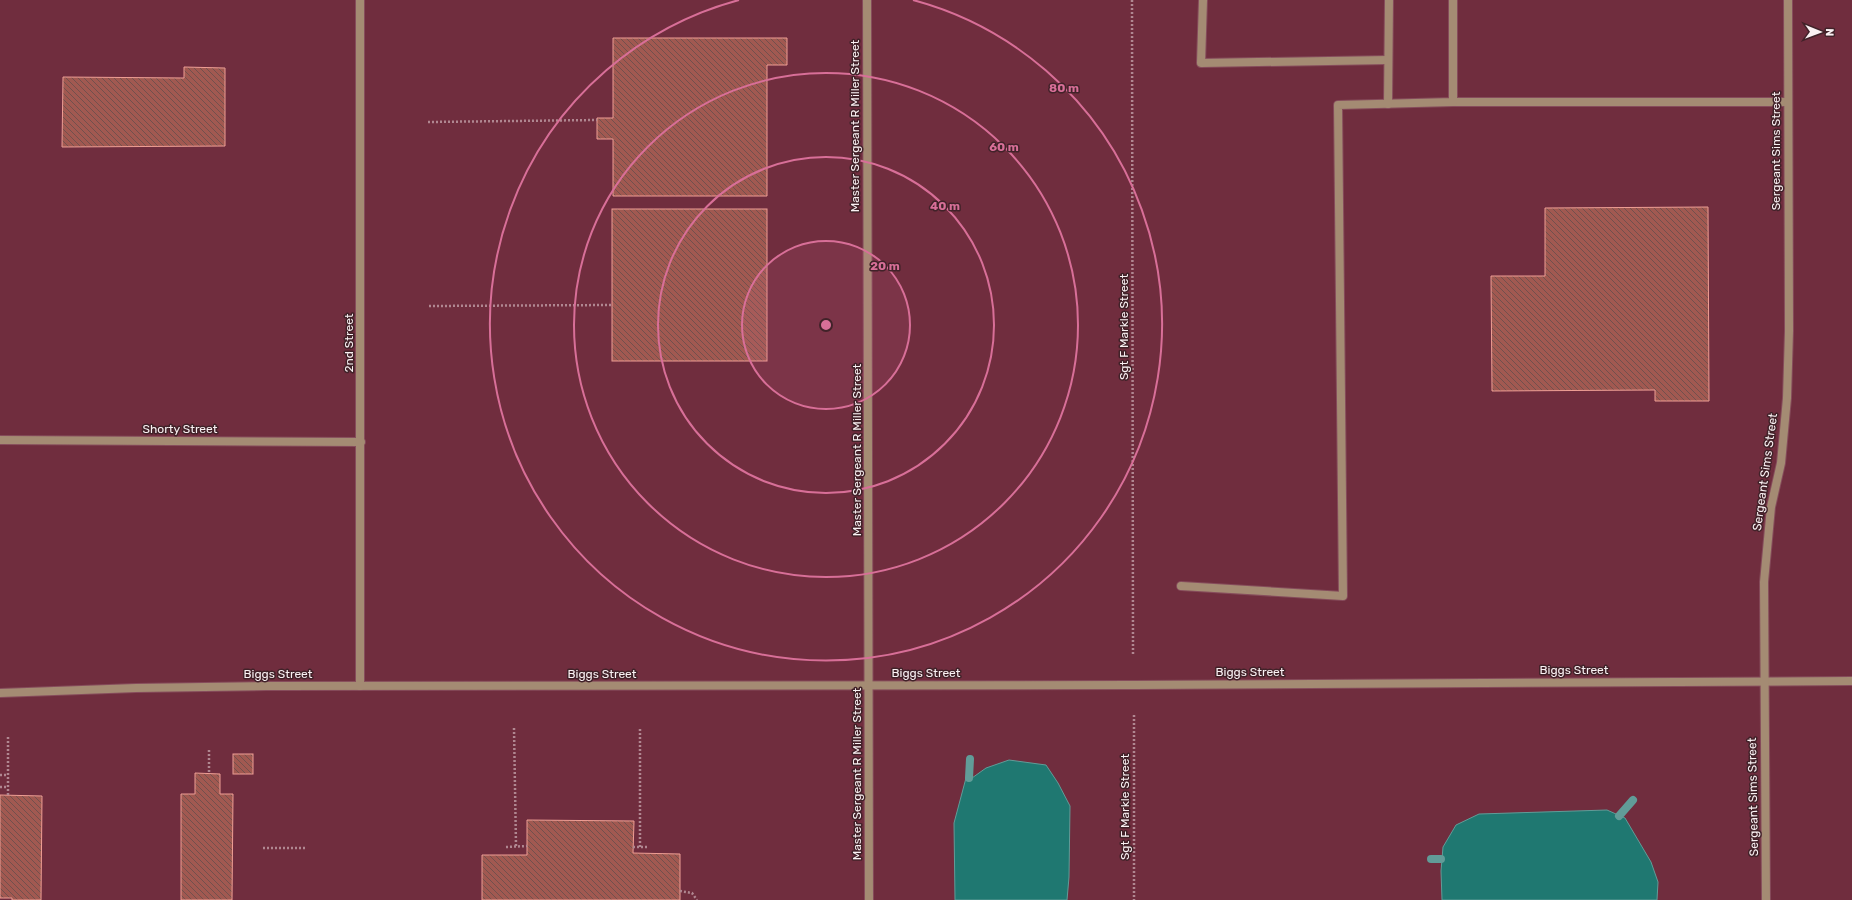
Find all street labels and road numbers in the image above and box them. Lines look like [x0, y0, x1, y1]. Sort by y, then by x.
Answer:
street label: Master Sergeant R Miller Street [848, 39, 862, 212]
street label: Sergeant Sims Street [1769, 91, 1783, 210]
street label: Sgt F Markle Street [1117, 274, 1131, 380]
street label: 2nd Street [342, 313, 356, 373]
street label: Master Sergeant R Miller Street [850, 363, 864, 536]
street label: Sergeant Sims Street [1750, 412, 1780, 532]
street label: Shorty Street [143, 422, 218, 436]
street label: Biggs Street [1539, 663, 1609, 677]
street label: Biggs Street [1215, 665, 1285, 679]
street label: Biggs Street [891, 666, 961, 680]
street label: Biggs Street [243, 667, 313, 681]
street label: Biggs Street [567, 667, 637, 681]
street label: Master Sergeant R Miller Street [850, 687, 864, 860]
street label: Sergeant Sims Street [1745, 737, 1761, 856]
street label: Sgt F Markle Street [1118, 754, 1132, 860]

